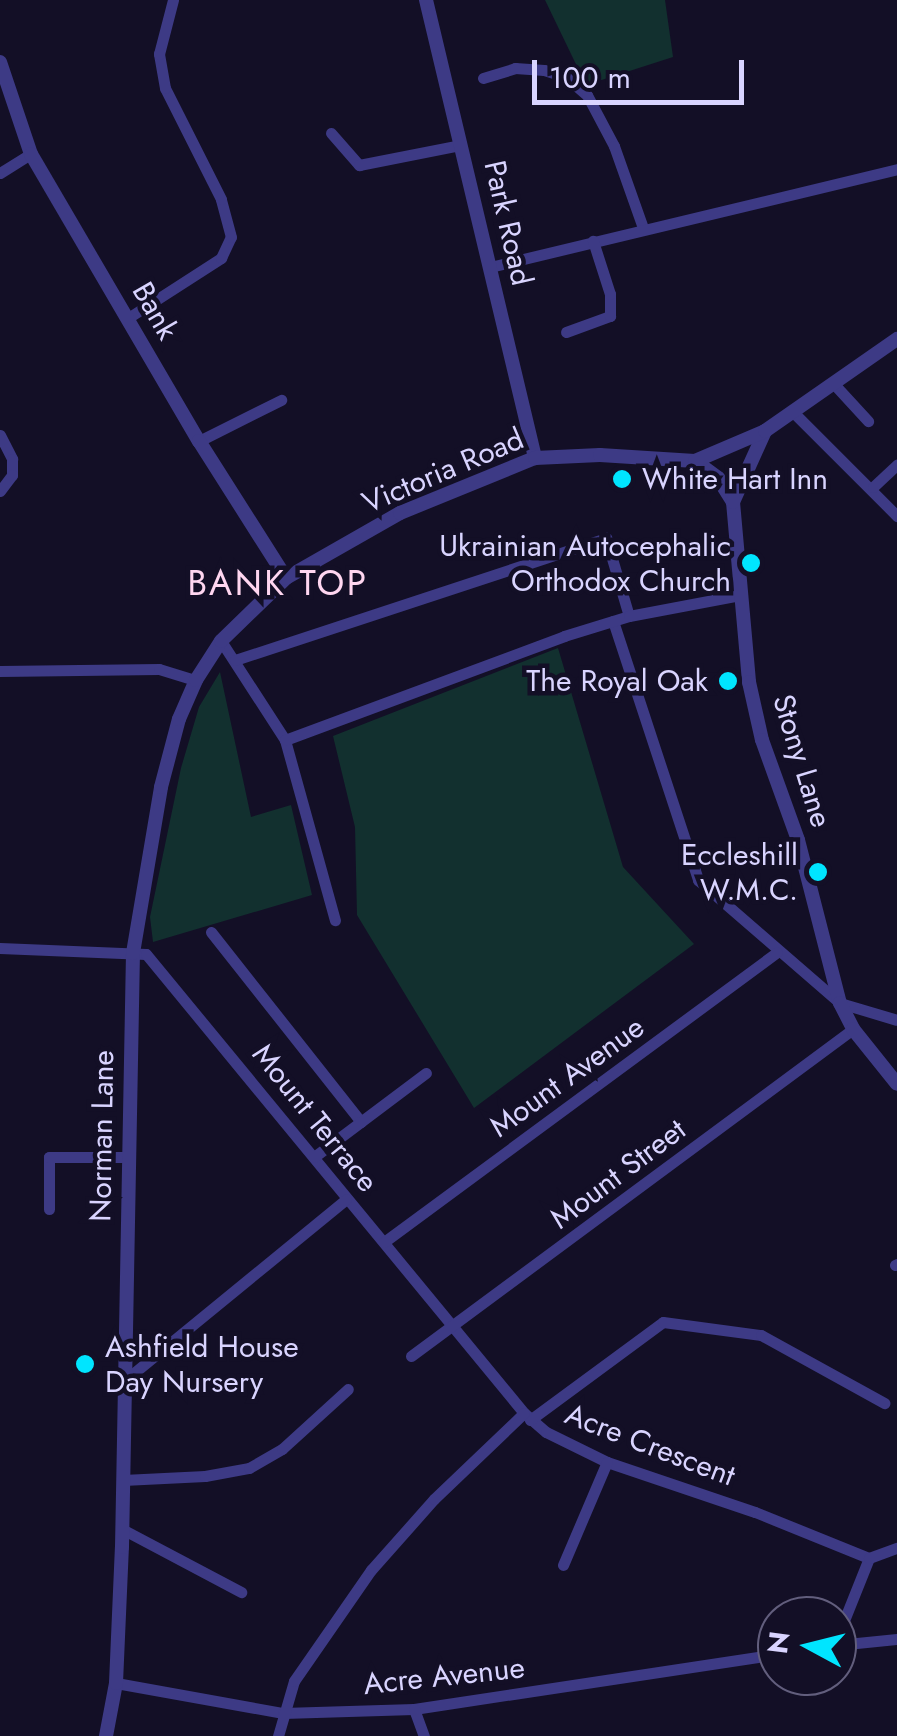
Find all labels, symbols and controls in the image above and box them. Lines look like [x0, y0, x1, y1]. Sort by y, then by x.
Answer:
scale bar [537, 40, 750, 102]
text: 100 m [549, 56, 631, 99]
street label: Park Road [476, 157, 540, 289]
street label: Bank [124, 276, 186, 346]
street label: Victoria Road [357, 421, 529, 521]
place label: White Hart Inn [642, 461, 828, 497]
marker: White Hart Inn [611, 468, 633, 490]
place label: Ukrainian Autocephalic Orthodox Church [439, 528, 731, 598]
marker: Ukrainian Autocephalic Orthodox Church [740, 552, 762, 574]
district label: BANK TOP [188, 562, 368, 604]
place label: The Royal Oak [526, 663, 708, 699]
marker: The Royal Oak [717, 670, 739, 692]
street label: Stony Lane [765, 690, 839, 832]
place label: Eccleshill W.M.C. [681, 837, 798, 908]
marker: Eccleshill W.M.C. [807, 861, 829, 883]
street label: Mount Avenue [483, 1009, 651, 1145]
street label: Mount Terrace [245, 1037, 385, 1199]
street label: Norman Lane [83, 1050, 121, 1222]
street label: Mount Street [543, 1111, 693, 1237]
place label: Ashfield House Day Nursery [105, 1329, 299, 1400]
marker: Ashfield House Day Nursery [74, 1353, 96, 1375]
street label: Acre Crescent [560, 1396, 740, 1494]
north arrow [757, 1596, 857, 1696]
text: N [757, 1629, 800, 1656]
street label: Acre Avenue [362, 1650, 526, 1702]

